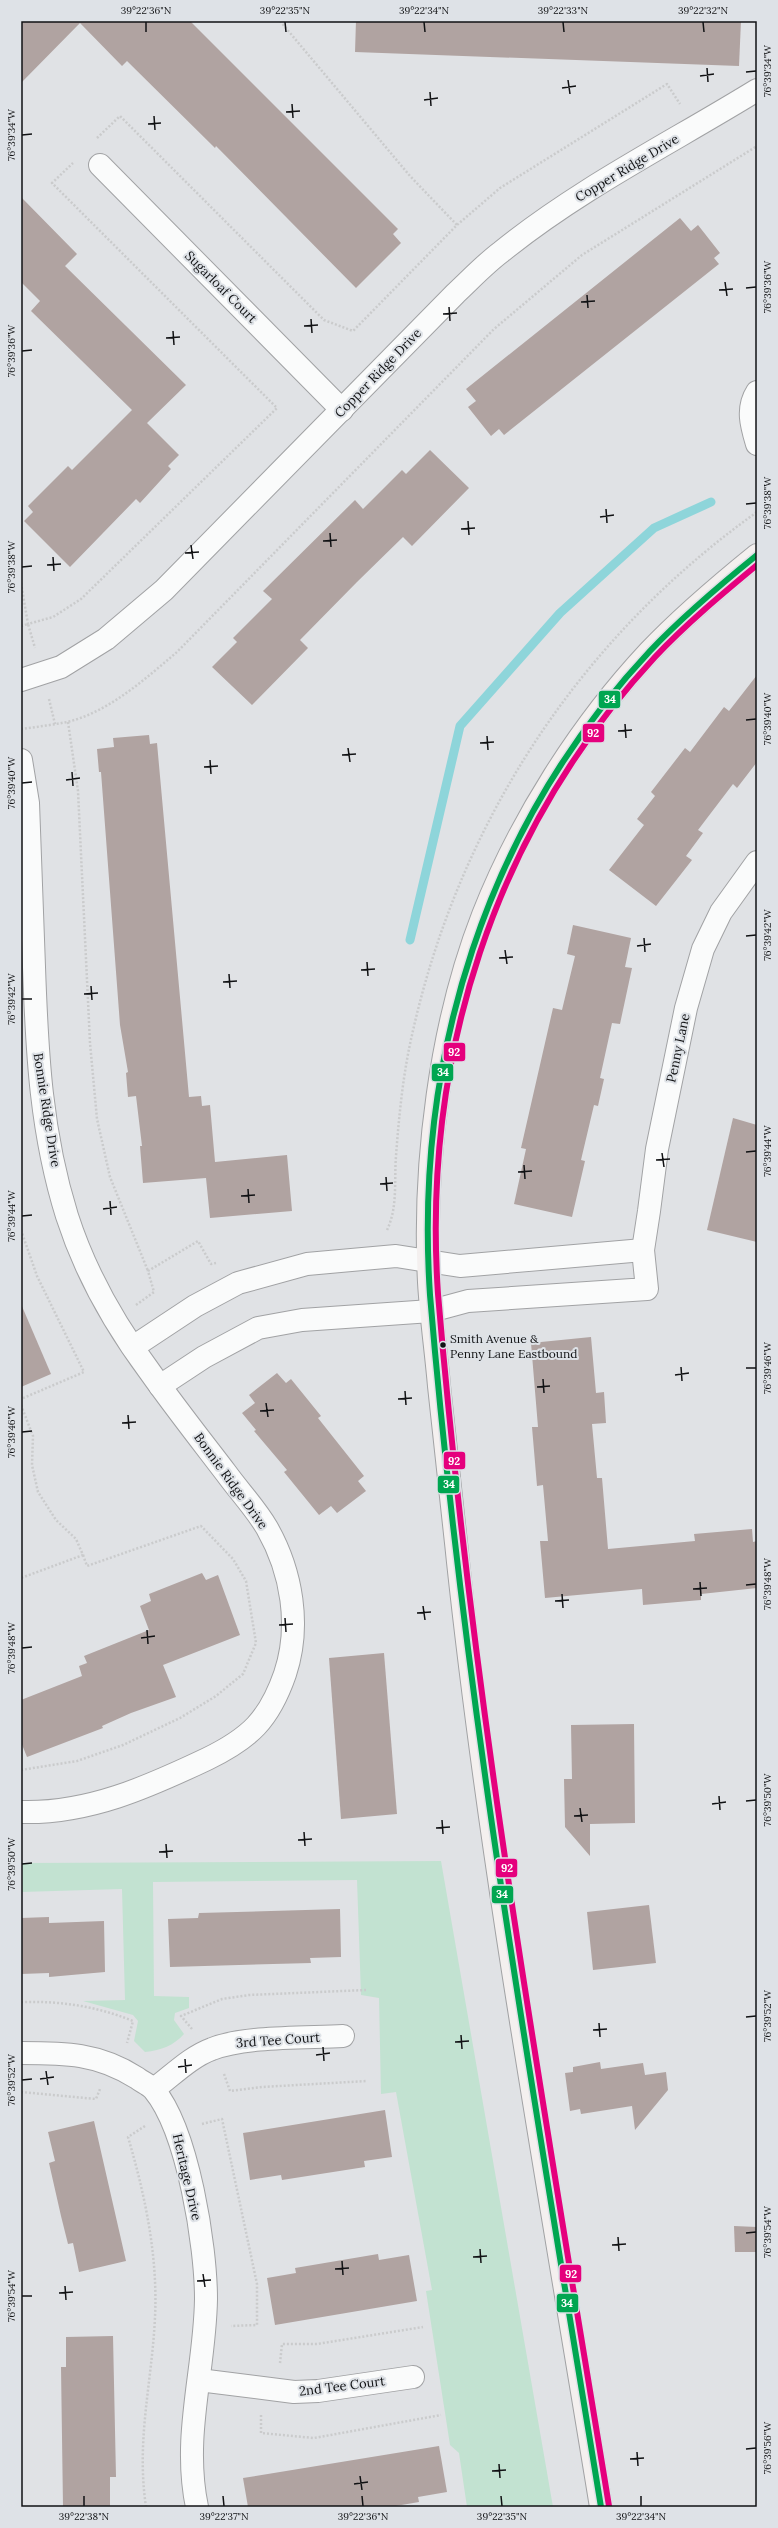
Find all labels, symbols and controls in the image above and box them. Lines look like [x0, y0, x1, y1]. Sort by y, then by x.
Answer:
text: 39°22'36"N [121, 4, 172, 17]
text: 39°22'35"N [260, 4, 311, 17]
text: 39°22'34"N [399, 4, 449, 17]
text: 39°22'33"N [538, 4, 589, 17]
text: 39°22'32"N [678, 4, 728, 17]
text: 76°39'34"W [761, 44, 774, 97]
text: 76°39'34"W [5, 108, 18, 161]
street label: Copper Ridge Drive [572, 130, 682, 206]
street label: Sugarloaf Court [181, 247, 261, 327]
text: 76°39'36"W [761, 260, 774, 313]
text: 76°39'36"W [5, 324, 18, 377]
street label: Copper Ridge Drive [331, 325, 425, 421]
text: 76°39'38"W [761, 476, 774, 529]
text: 76°39'38"W [5, 540, 18, 593]
line badge: 34 [598, 690, 621, 709]
text: 34 [604, 692, 616, 706]
text: 76°39'40"W [761, 692, 774, 745]
line badge: 92 [582, 723, 605, 743]
text: 92 [587, 726, 599, 740]
text: 76°39'40"W [5, 756, 18, 809]
text: 76°39'42"W [761, 908, 774, 961]
text: 76°39'42"W [5, 972, 18, 1025]
street label: Penny Lane [662, 1012, 694, 1084]
line badge: 92 [443, 1042, 466, 1062]
text: 92 [448, 1045, 460, 1059]
street label: Bonnie Ridge Drive [30, 1052, 64, 1168]
line badge: 34 [431, 1063, 454, 1082]
text: 34 [437, 1065, 449, 1079]
text: 76°39'44"W [761, 1124, 774, 1177]
text: 76°39'44"W [5, 1189, 18, 1242]
place label: Smith Avenue & Penny Lane Eastbound [450, 1331, 577, 1361]
marker: Smith Avenue & Penny Lane Eastbound [438, 1340, 448, 1350]
text: 76°39'46"W [761, 1341, 774, 1394]
text: 76°39'46"W [5, 1405, 18, 1458]
street label: Bonnie Ridge Drive [190, 1429, 272, 1533]
line badge: 92 [443, 1451, 466, 1470]
text: 92 [448, 1454, 460, 1468]
line badge: 34 [437, 1475, 460, 1494]
text: 34 [443, 1477, 455, 1491]
text: 76°39'48"W [761, 1557, 774, 1610]
text: 76°39'48"W [5, 1621, 18, 1674]
text: 76°39'50"W [761, 1772, 774, 1826]
text: 76°39'50"W [5, 1836, 18, 1890]
line badge: 92 [495, 1858, 518, 1878]
text: 92 [501, 1861, 513, 1875]
line badge: 34 [491, 1885, 514, 1904]
text: 34 [496, 1887, 508, 1901]
text: 76°39'52"W [761, 1989, 774, 2042]
street label: 3rd Tee Court [235, 2029, 321, 2051]
text: 76°39'52"W [5, 2053, 18, 2106]
street label: Heritage Drive [169, 2132, 205, 2222]
text: 76°39'54"W [761, 2205, 774, 2258]
line badge: 92 [559, 2264, 582, 2283]
text: 92 [565, 2267, 577, 2281]
text: 76°39'54"W [5, 2269, 18, 2322]
line badge: 34 [556, 2293, 579, 2313]
text: 34 [561, 2296, 573, 2310]
street label: 2nd Tee Court [298, 2372, 386, 2400]
text: 76°39'56"W [761, 2421, 774, 2474]
text: 39°22'38"N [59, 2510, 110, 2523]
text: 39°22'37"N [199, 2510, 249, 2523]
text: 39°22'36"N [338, 2510, 389, 2523]
text: 39°22'35"N [477, 2510, 528, 2523]
text: 39°22'34"N [616, 2510, 666, 2523]

